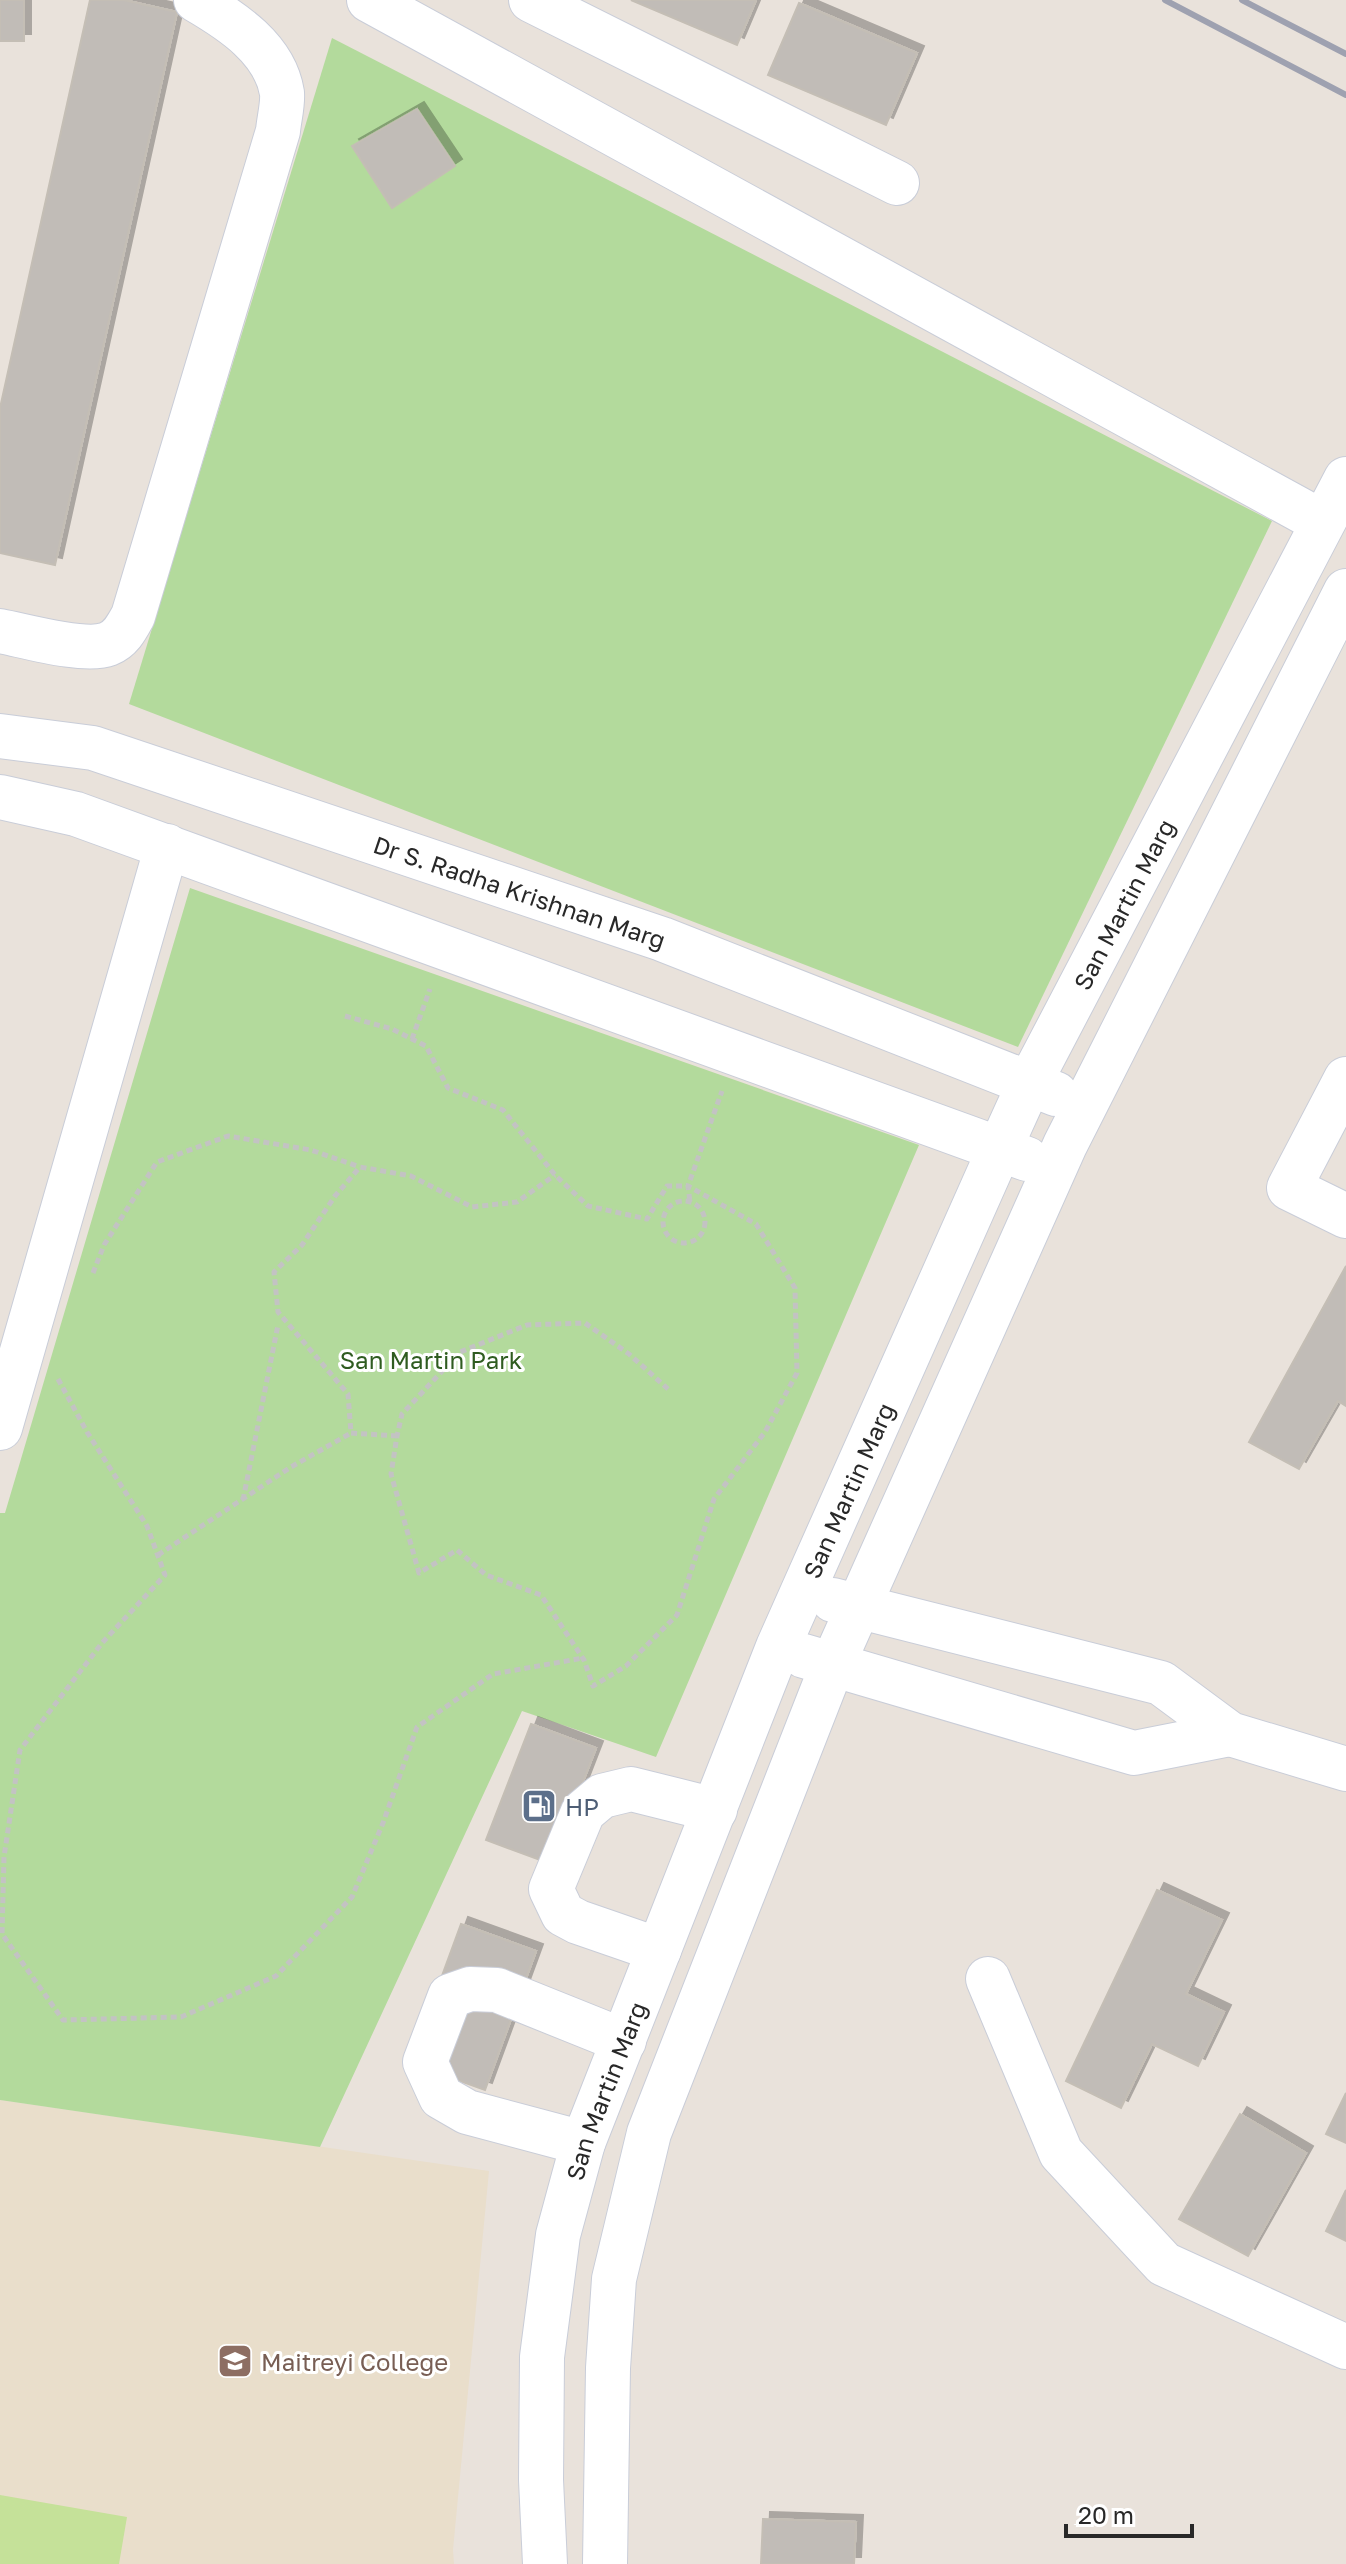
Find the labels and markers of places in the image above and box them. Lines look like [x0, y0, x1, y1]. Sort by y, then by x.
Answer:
fuel station icon: HP [520, 1787, 558, 1825]
place label: HP [565, 1792, 599, 1821]
school or university icon: Maitreyi College [216, 2342, 254, 2380]
place label: Maitreyi College [261, 2347, 448, 2376]

